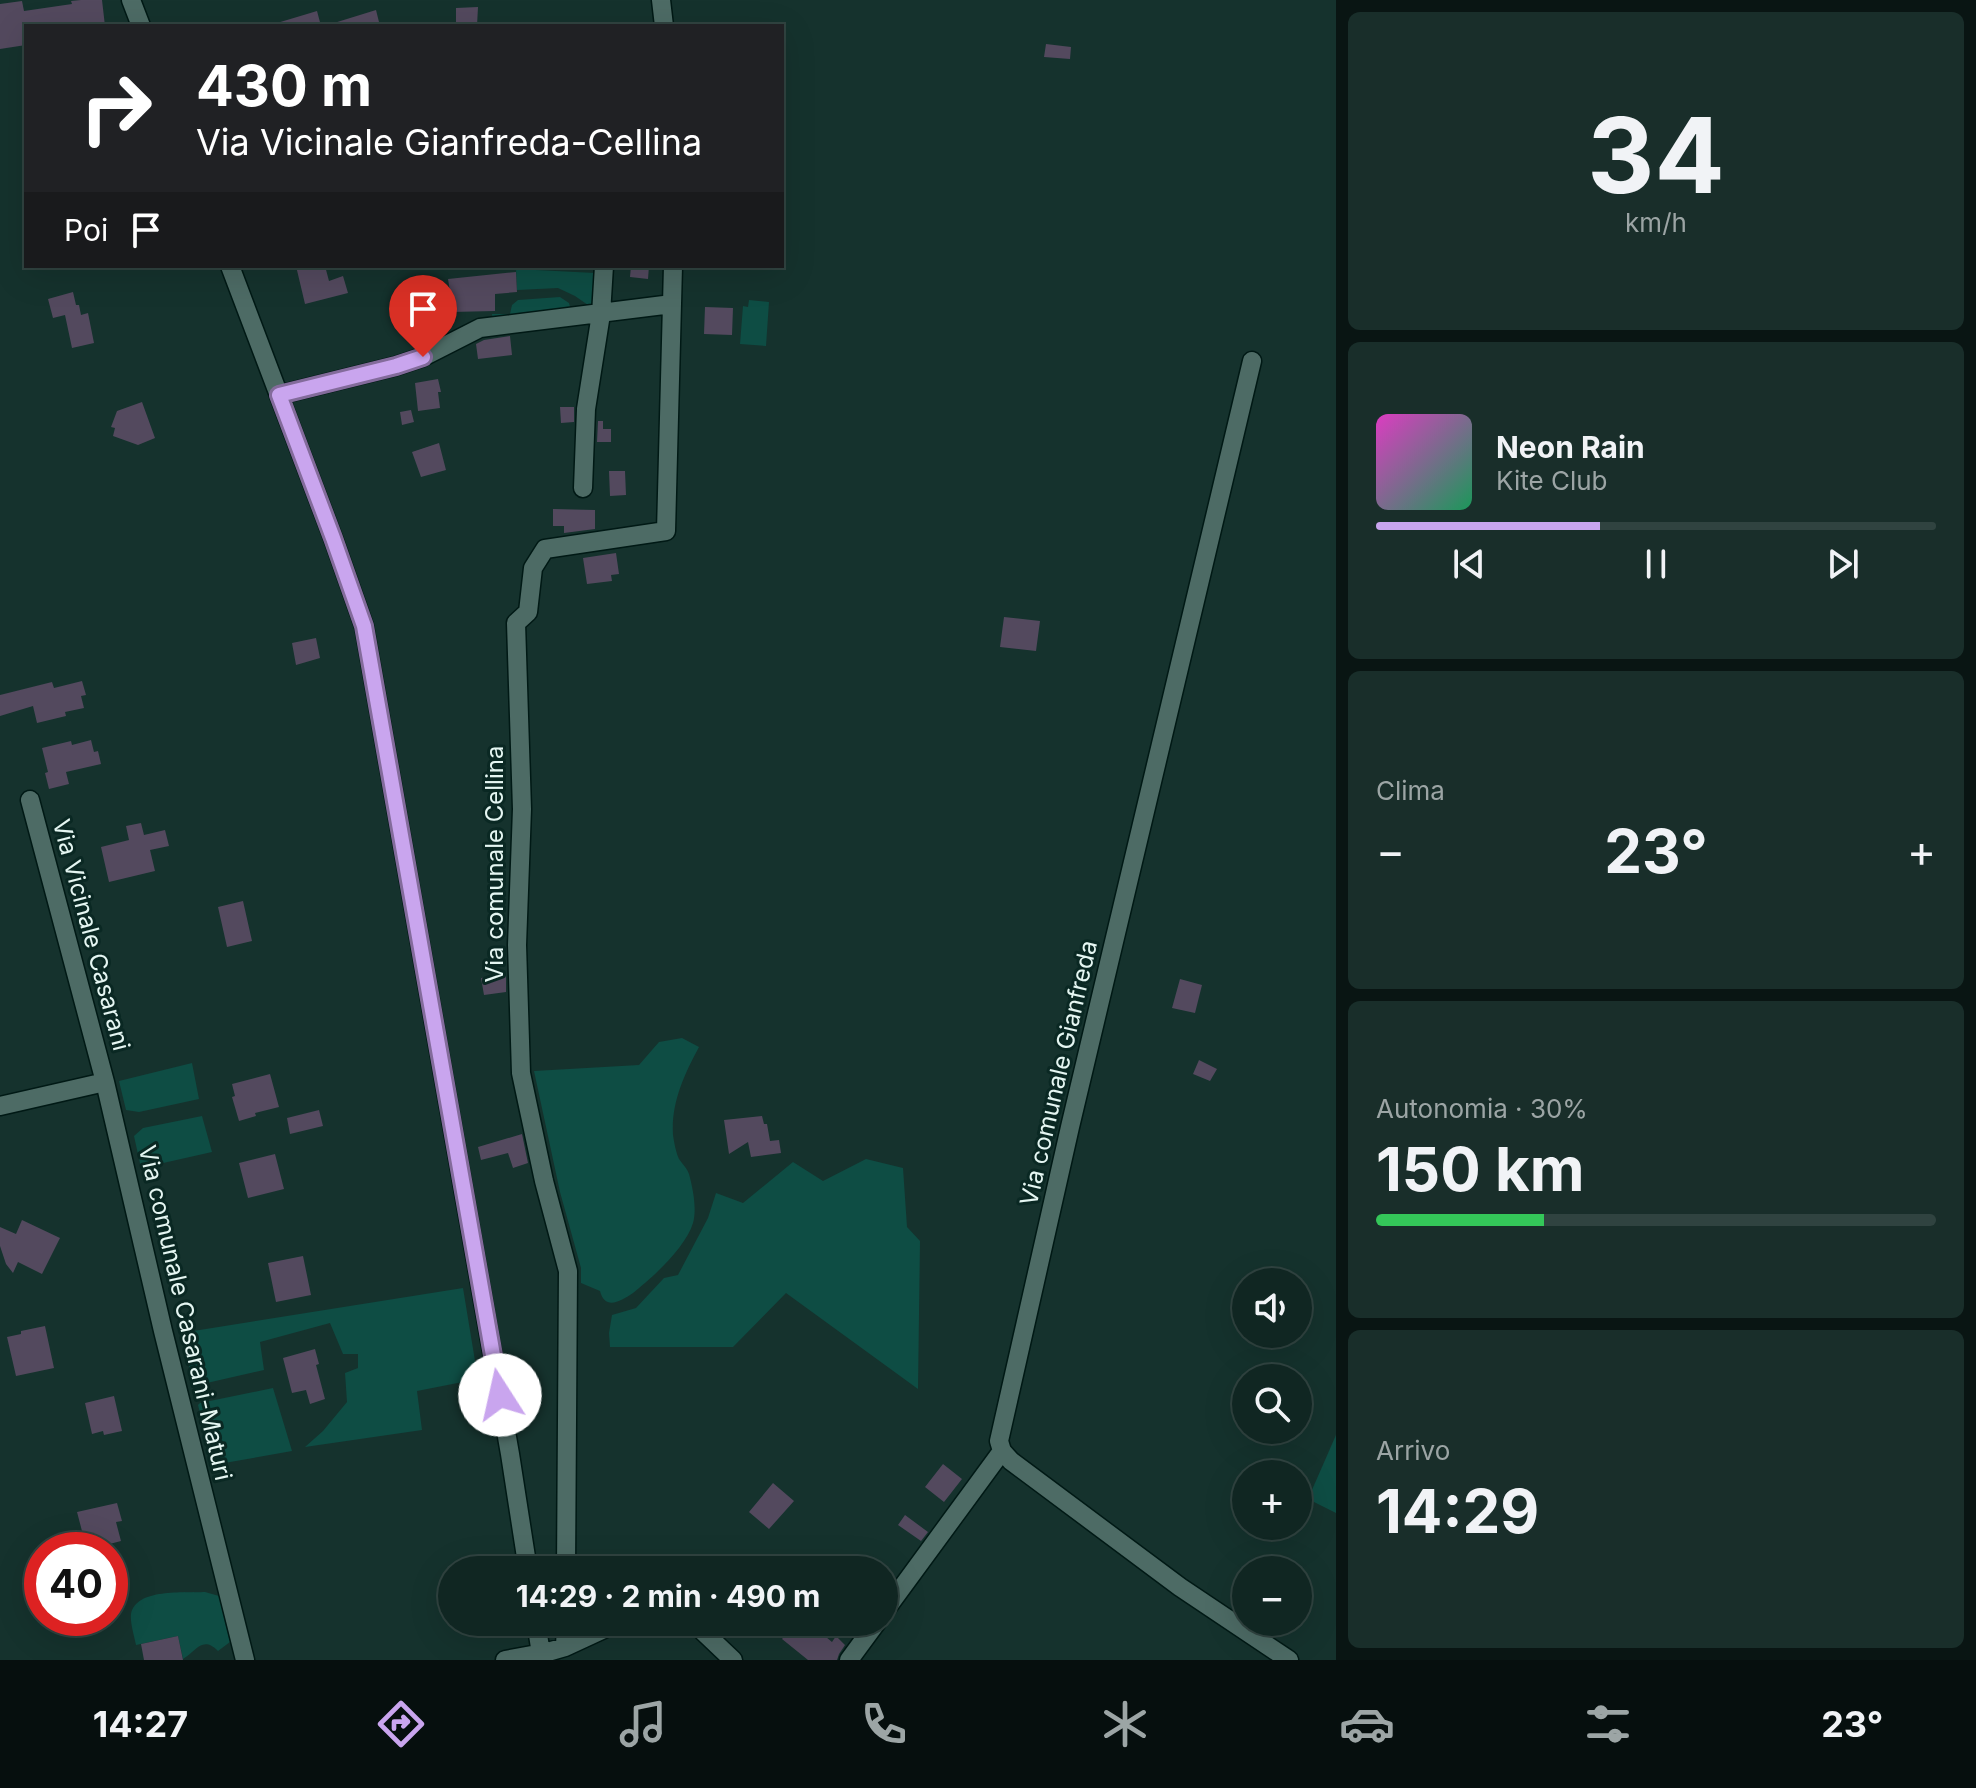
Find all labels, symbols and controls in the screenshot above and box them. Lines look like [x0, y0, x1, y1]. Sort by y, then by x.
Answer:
text: 430 m [196, 52, 372, 120]
icon: right [64, 56, 168, 160]
text: 34 [1587, 92, 1725, 218]
text: Via Vicinale Gianfreda-Cellina [196, 120, 702, 164]
text: km/h [1625, 207, 1687, 238]
icon: arrive [124, 208, 168, 252]
text: Poi [64, 212, 108, 248]
pin [389, 275, 457, 357]
icon: arrive [401, 287, 445, 331]
text: Neon Rain [1496, 429, 1645, 465]
text: Kite Club [1496, 465, 1607, 496]
icon: previous [1447, 542, 1491, 586]
icon: pause [1634, 542, 1678, 586]
icon: next [1821, 542, 1865, 586]
street label: Via comunale Cellina [480, 746, 509, 982]
text: Clima [1376, 775, 1445, 806]
text: 23° [1604, 815, 1708, 887]
street label: Via Vicinale Casarani [47, 816, 136, 1054]
text: − [1376, 824, 1405, 878]
text: + [1907, 824, 1936, 878]
street label: Via comunale Gianfreda [1014, 938, 1103, 1208]
text: Autonomia · 30% [1376, 1093, 1588, 1124]
text: 150 km [1376, 1133, 1584, 1205]
street label: Via comunale Casarani-Maturi [133, 1142, 238, 1483]
map controls [1232, 1268, 1312, 1636]
button: sound [1232, 1268, 1312, 1348]
position arrow [458, 1353, 542, 1437]
button: search [1232, 1364, 1312, 1444]
text: Arrivo [1376, 1435, 1450, 1466]
button: + [1232, 1460, 1312, 1540]
text: 14:29 [1376, 1475, 1539, 1547]
speed limit sign: 40 [24, 1532, 128, 1636]
button: − [1232, 1556, 1312, 1636]
text: 14:29 · 2 min · 490 m [516, 1578, 820, 1614]
icon: directions [373, 1696, 429, 1752]
icon: music [615, 1696, 671, 1752]
icon: phone [856, 1696, 912, 1752]
icon: climate [1097, 1696, 1153, 1752]
icon: car [1339, 1696, 1395, 1752]
icon: filters [1580, 1696, 1636, 1752]
text: 14:27 [93, 1702, 188, 1746]
text: 23° [1821, 1702, 1883, 1746]

